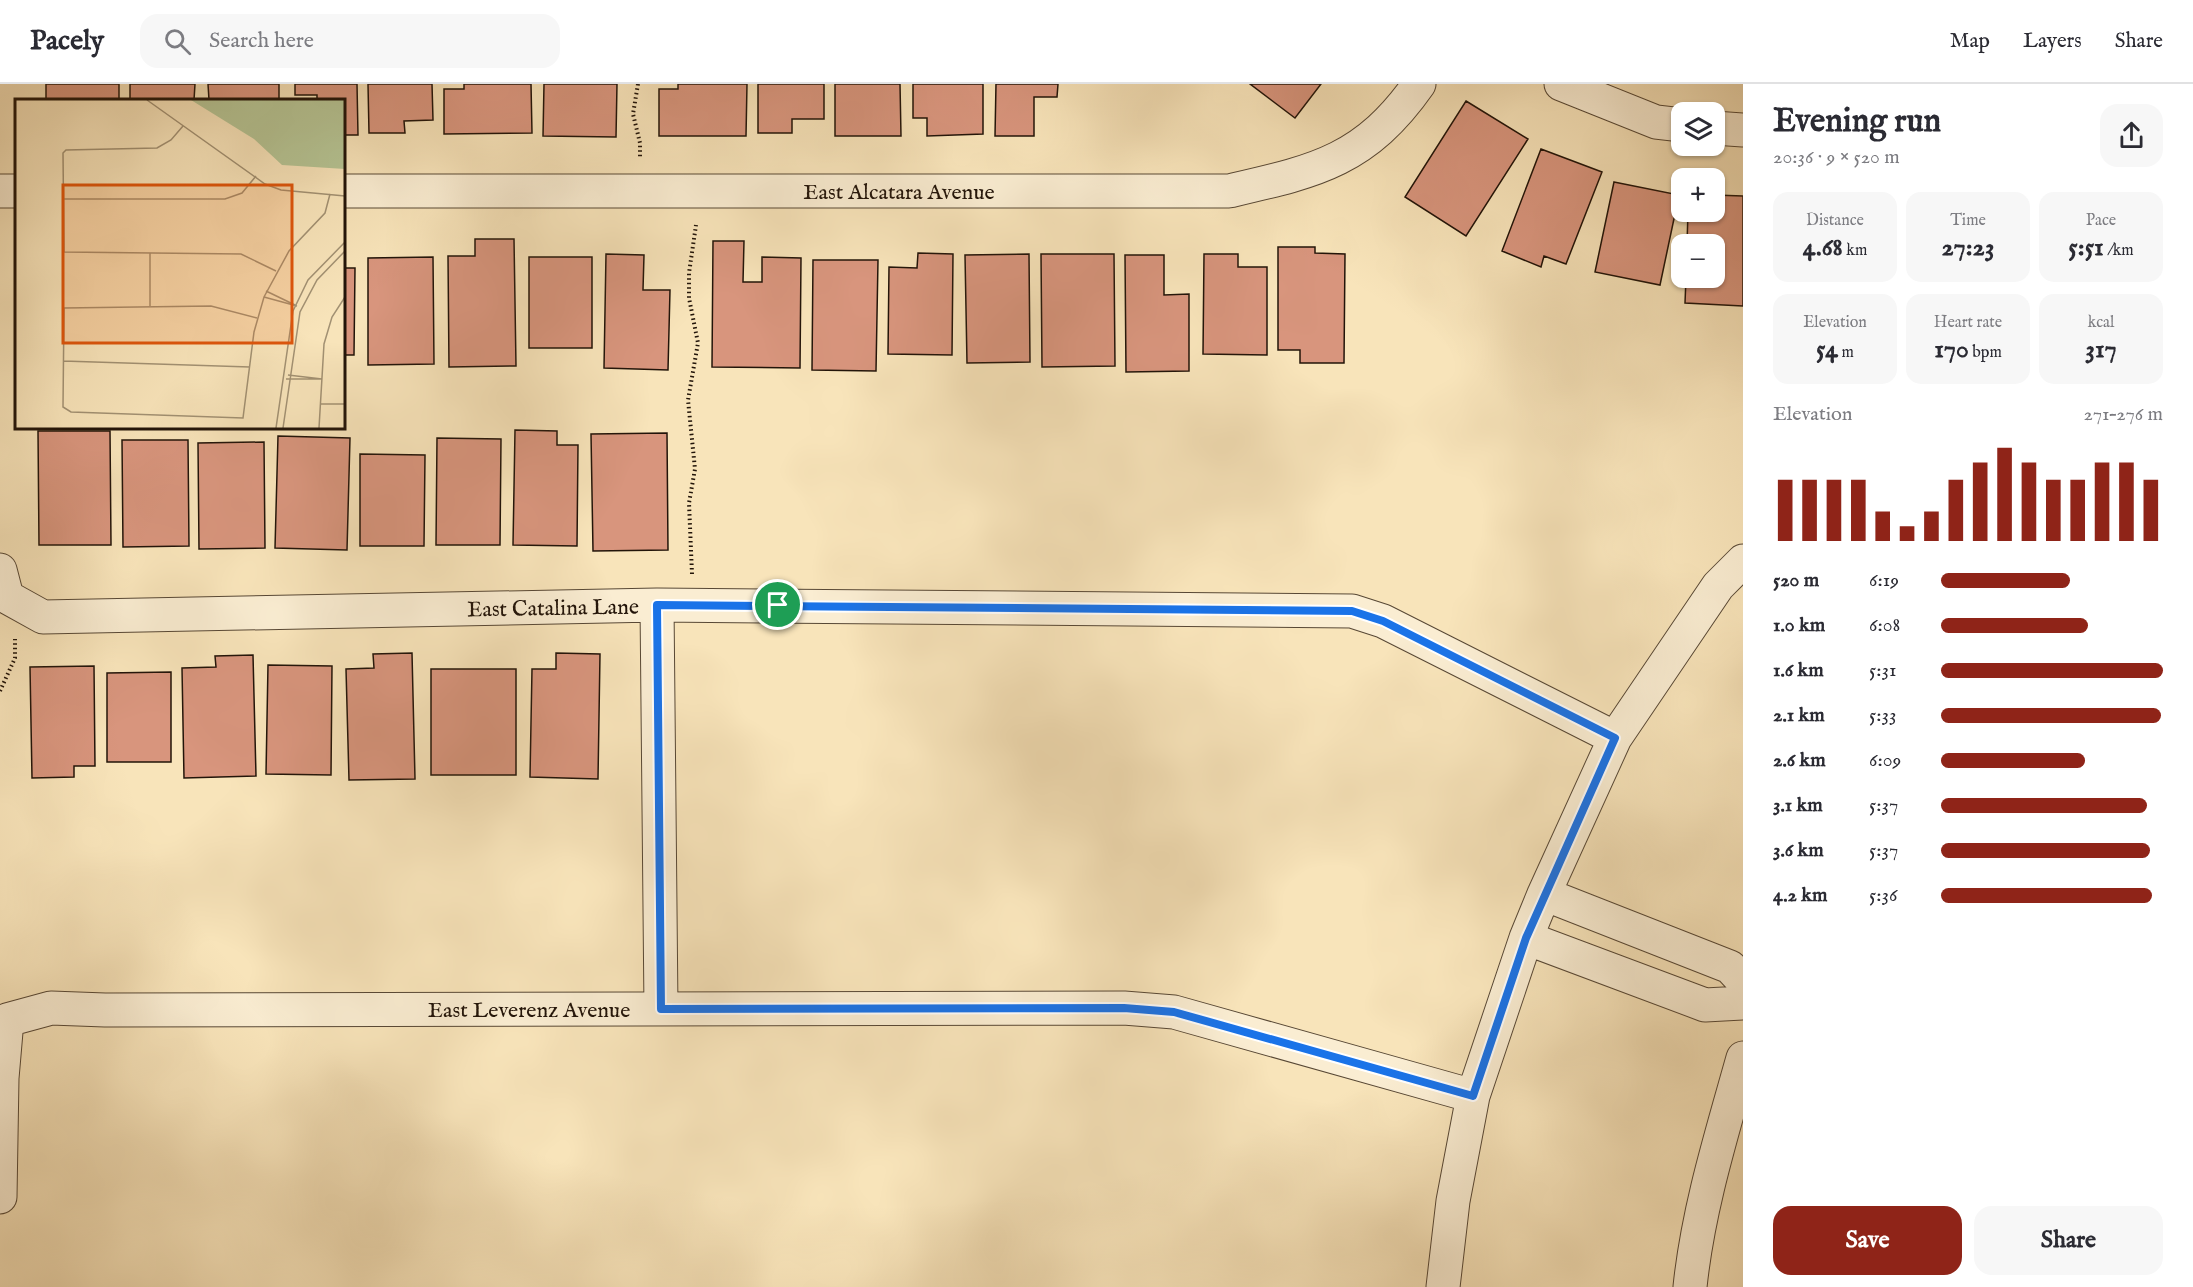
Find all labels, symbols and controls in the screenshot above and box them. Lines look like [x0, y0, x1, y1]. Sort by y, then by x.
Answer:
search box [140, 14, 560, 68]
text: Pacely [30, 24, 104, 59]
icon: search [161, 25, 194, 58]
text: Search here [209, 27, 314, 55]
text: Map [1950, 28, 1990, 55]
text: Layers [2023, 28, 2082, 55]
text: Share [2115, 28, 2163, 55]
inset map [15, 99, 345, 429]
text: Evening run [1773, 101, 1941, 143]
map controls [1671, 102, 1725, 288]
button: layers [1671, 102, 1725, 156]
button: share [2100, 104, 2163, 167]
text: 20:36 · 9 × 520 m [1773, 145, 1900, 170]
button: + [1671, 168, 1725, 222]
street label: East Alcatara Avenue [803, 179, 995, 207]
text: Distance [1806, 211, 1864, 231]
text: Time [1950, 211, 1986, 231]
text: Pace [2086, 211, 2116, 231]
text: 4.68 [1803, 231, 1843, 264]
text: 27:23 [1942, 231, 1994, 264]
text: 5:51 [2068, 231, 2104, 264]
button: − [1671, 234, 1725, 288]
text: km [1843, 241, 1867, 261]
text: /km [2104, 241, 2134, 261]
text: Elevation [1803, 313, 1867, 333]
text: Heart rate [1934, 313, 2002, 333]
text: kcal [2088, 313, 2114, 333]
text: 54 [1816, 333, 1838, 366]
text: 170 [1934, 333, 1969, 366]
text: 317 [2085, 333, 2117, 366]
text: m [1838, 343, 1854, 363]
text: bpm [1969, 343, 2002, 363]
text: Elevation [1773, 402, 1852, 427]
text: 271–276 m [2084, 402, 2163, 427]
text: 520 m [1773, 568, 1819, 593]
text: 6:19 [1869, 568, 1899, 593]
pin [752, 579, 803, 630]
icon: arrive [761, 588, 794, 621]
street label: East Catalina Lane [467, 594, 639, 624]
text: 1.0 km [1773, 613, 1825, 638]
text: 6:08 [1869, 613, 1900, 638]
text: 1.6 km [1773, 658, 1824, 683]
text: 5:31 [1869, 658, 1896, 683]
text: 2.1 km [1773, 703, 1825, 728]
text: 5:33 [1869, 703, 1896, 728]
text: 2.6 km [1773, 748, 1826, 773]
text: 6:09 [1869, 748, 1901, 773]
text: 3.1 km [1773, 793, 1823, 818]
text: 5:37 [1869, 793, 1898, 818]
text: 3.6 km [1773, 838, 1824, 863]
text: 5:37 [1869, 838, 1898, 863]
text: 4.2 km [1773, 883, 1827, 908]
text: 5:36 [1869, 883, 1897, 908]
street label: East Leverenz Avenue [428, 997, 630, 1025]
button: Save [1773, 1206, 1962, 1275]
button: Share [1974, 1206, 2163, 1275]

